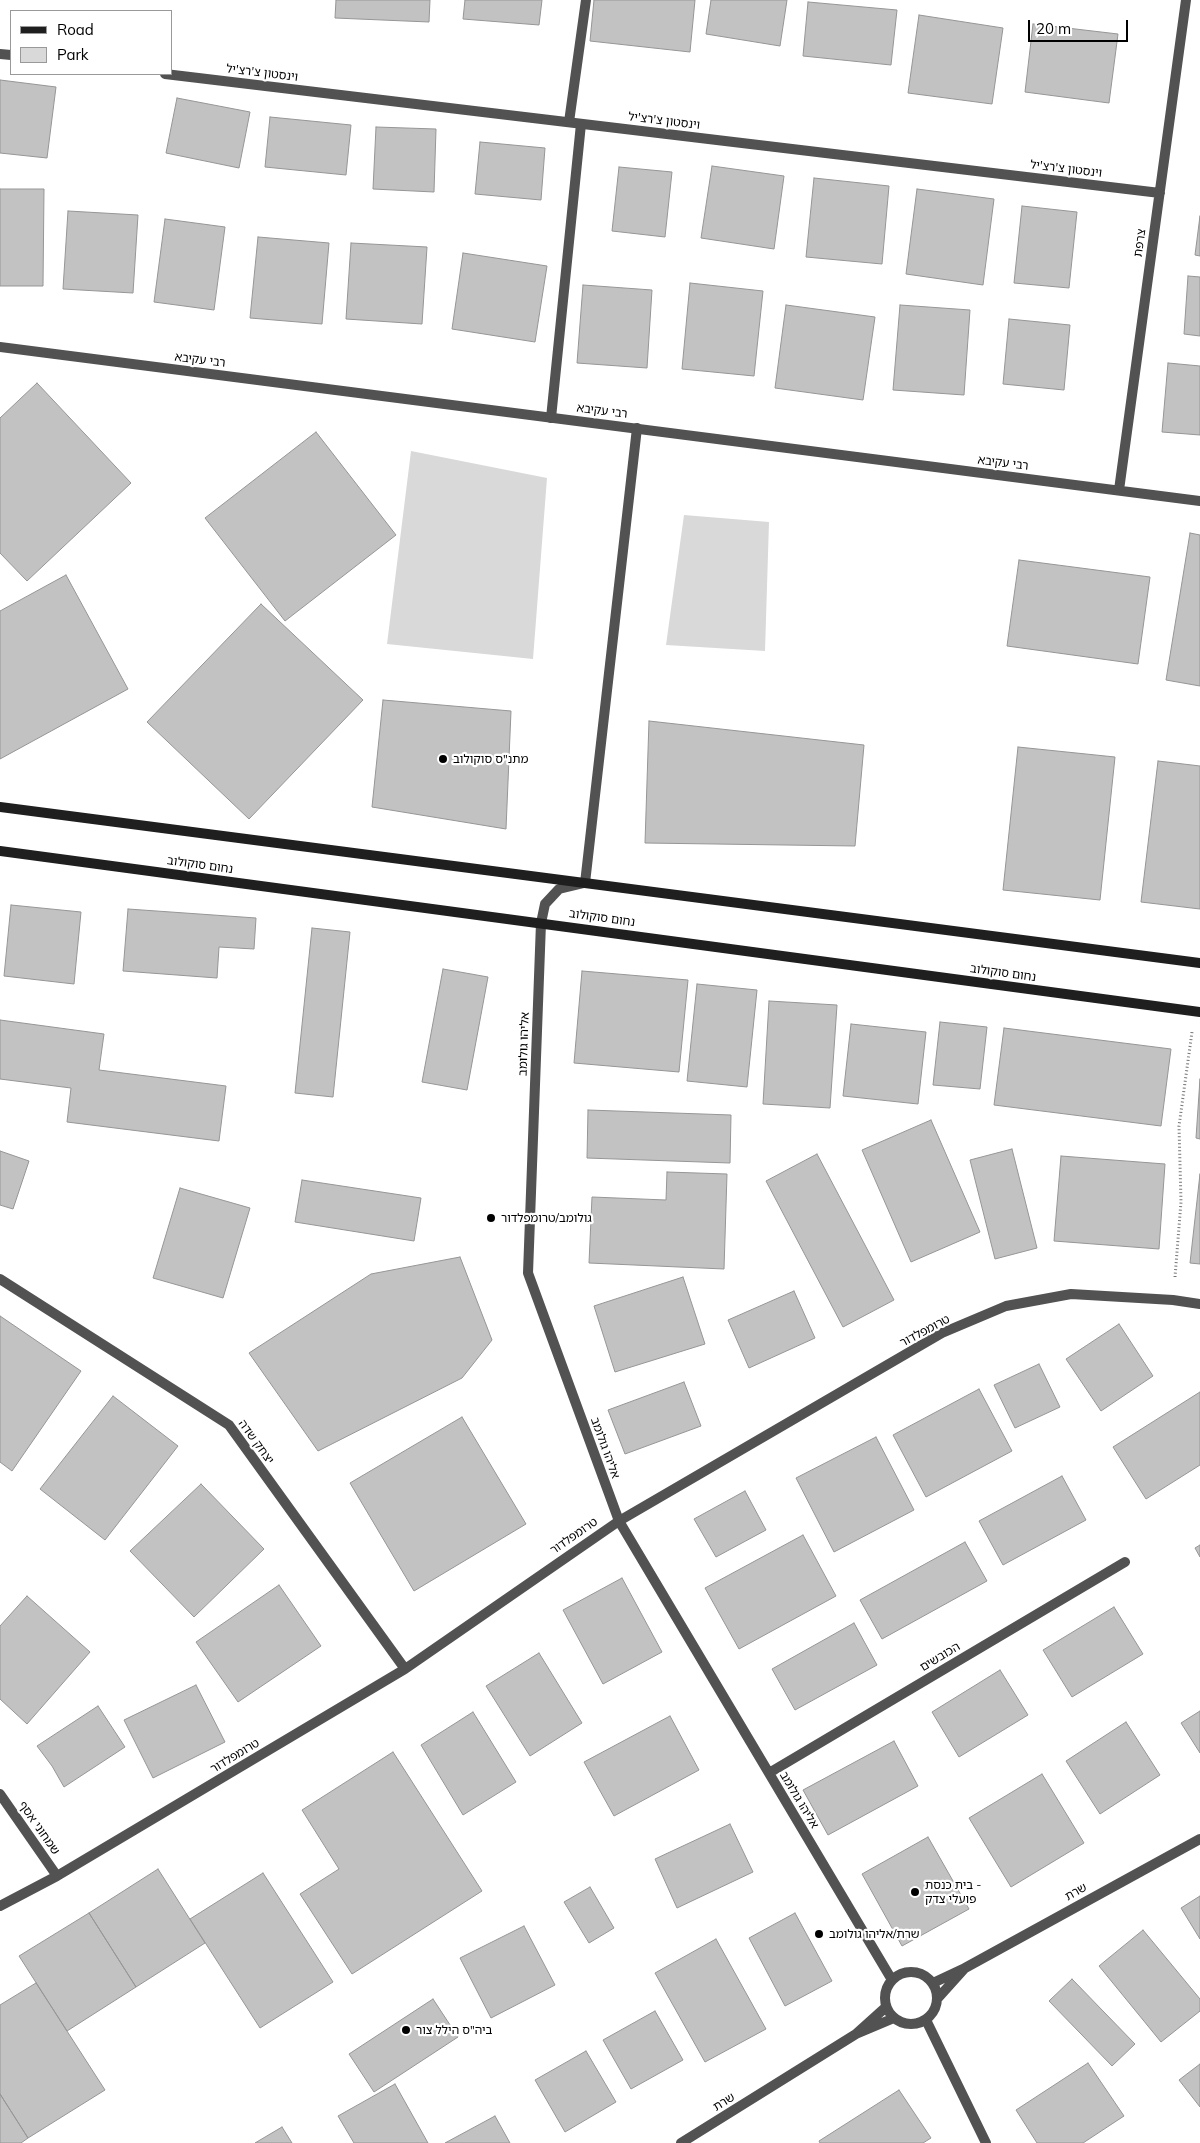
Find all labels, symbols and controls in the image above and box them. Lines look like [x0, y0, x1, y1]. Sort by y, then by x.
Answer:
legend [10, 10, 172, 75]
scale bar [1030, 10, 1130, 42]
text: 20 m [1036, 19, 1071, 38]
text: Road [57, 20, 94, 39]
text: Park [57, 45, 89, 64]
street label: וינסטון צ'רצ'יל [225, 61, 299, 85]
street label: וינסטון צ'רצ'יל [627, 109, 701, 133]
street label: וינסטון צ'רצ'יל [1029, 157, 1103, 181]
street label: צרפת [1131, 228, 1149, 258]
street label: רבי עקיבא [174, 350, 226, 370]
street label: רבי עקיבא [576, 401, 628, 421]
street label: רבי עקיבא [977, 453, 1029, 473]
place label: מתנ"ס סוקולוב [453, 752, 528, 766]
marker: מתנ"ס סוקולוב [437, 753, 449, 765]
street label: נחום סוקולוב [166, 853, 234, 877]
street label: נחום סוקולוב [568, 906, 636, 930]
street label: נחום סוקולוב [969, 961, 1037, 985]
street label: אליהו גולומב [516, 1012, 532, 1076]
place label: גולומב/טרומפלדור [501, 1211, 592, 1225]
marker: גולומב/טרומפלדור [485, 1212, 497, 1224]
street label: טרומפלדור [898, 1312, 952, 1350]
street label: אליהו גולומב [587, 1415, 623, 1481]
street label: יצחק שדה [235, 1417, 277, 1467]
street label: טרומפלדור [548, 1514, 600, 1558]
street label: הכובשים [917, 1639, 963, 1675]
street label: טרומפלדור [208, 1736, 262, 1776]
street label: אליהו גולומב [776, 1769, 822, 1831]
street label: שמחוני אסף [15, 1799, 63, 1857]
place label: בית כנסת - פועלי צדק [925, 1878, 981, 1906]
street label: שרת [1062, 1880, 1090, 1904]
marker: בית כנסת - פועלי צדק [909, 1886, 921, 1898]
place label: שרת/אליהו גולומב [829, 1927, 919, 1941]
marker: שרת/אליהו גולומב [813, 1928, 825, 1940]
place label: ביה"ס הילל צור [416, 2023, 492, 2037]
marker: ביה"ס הילל צור [400, 2024, 412, 2036]
street label: שרת [710, 2090, 738, 2114]

